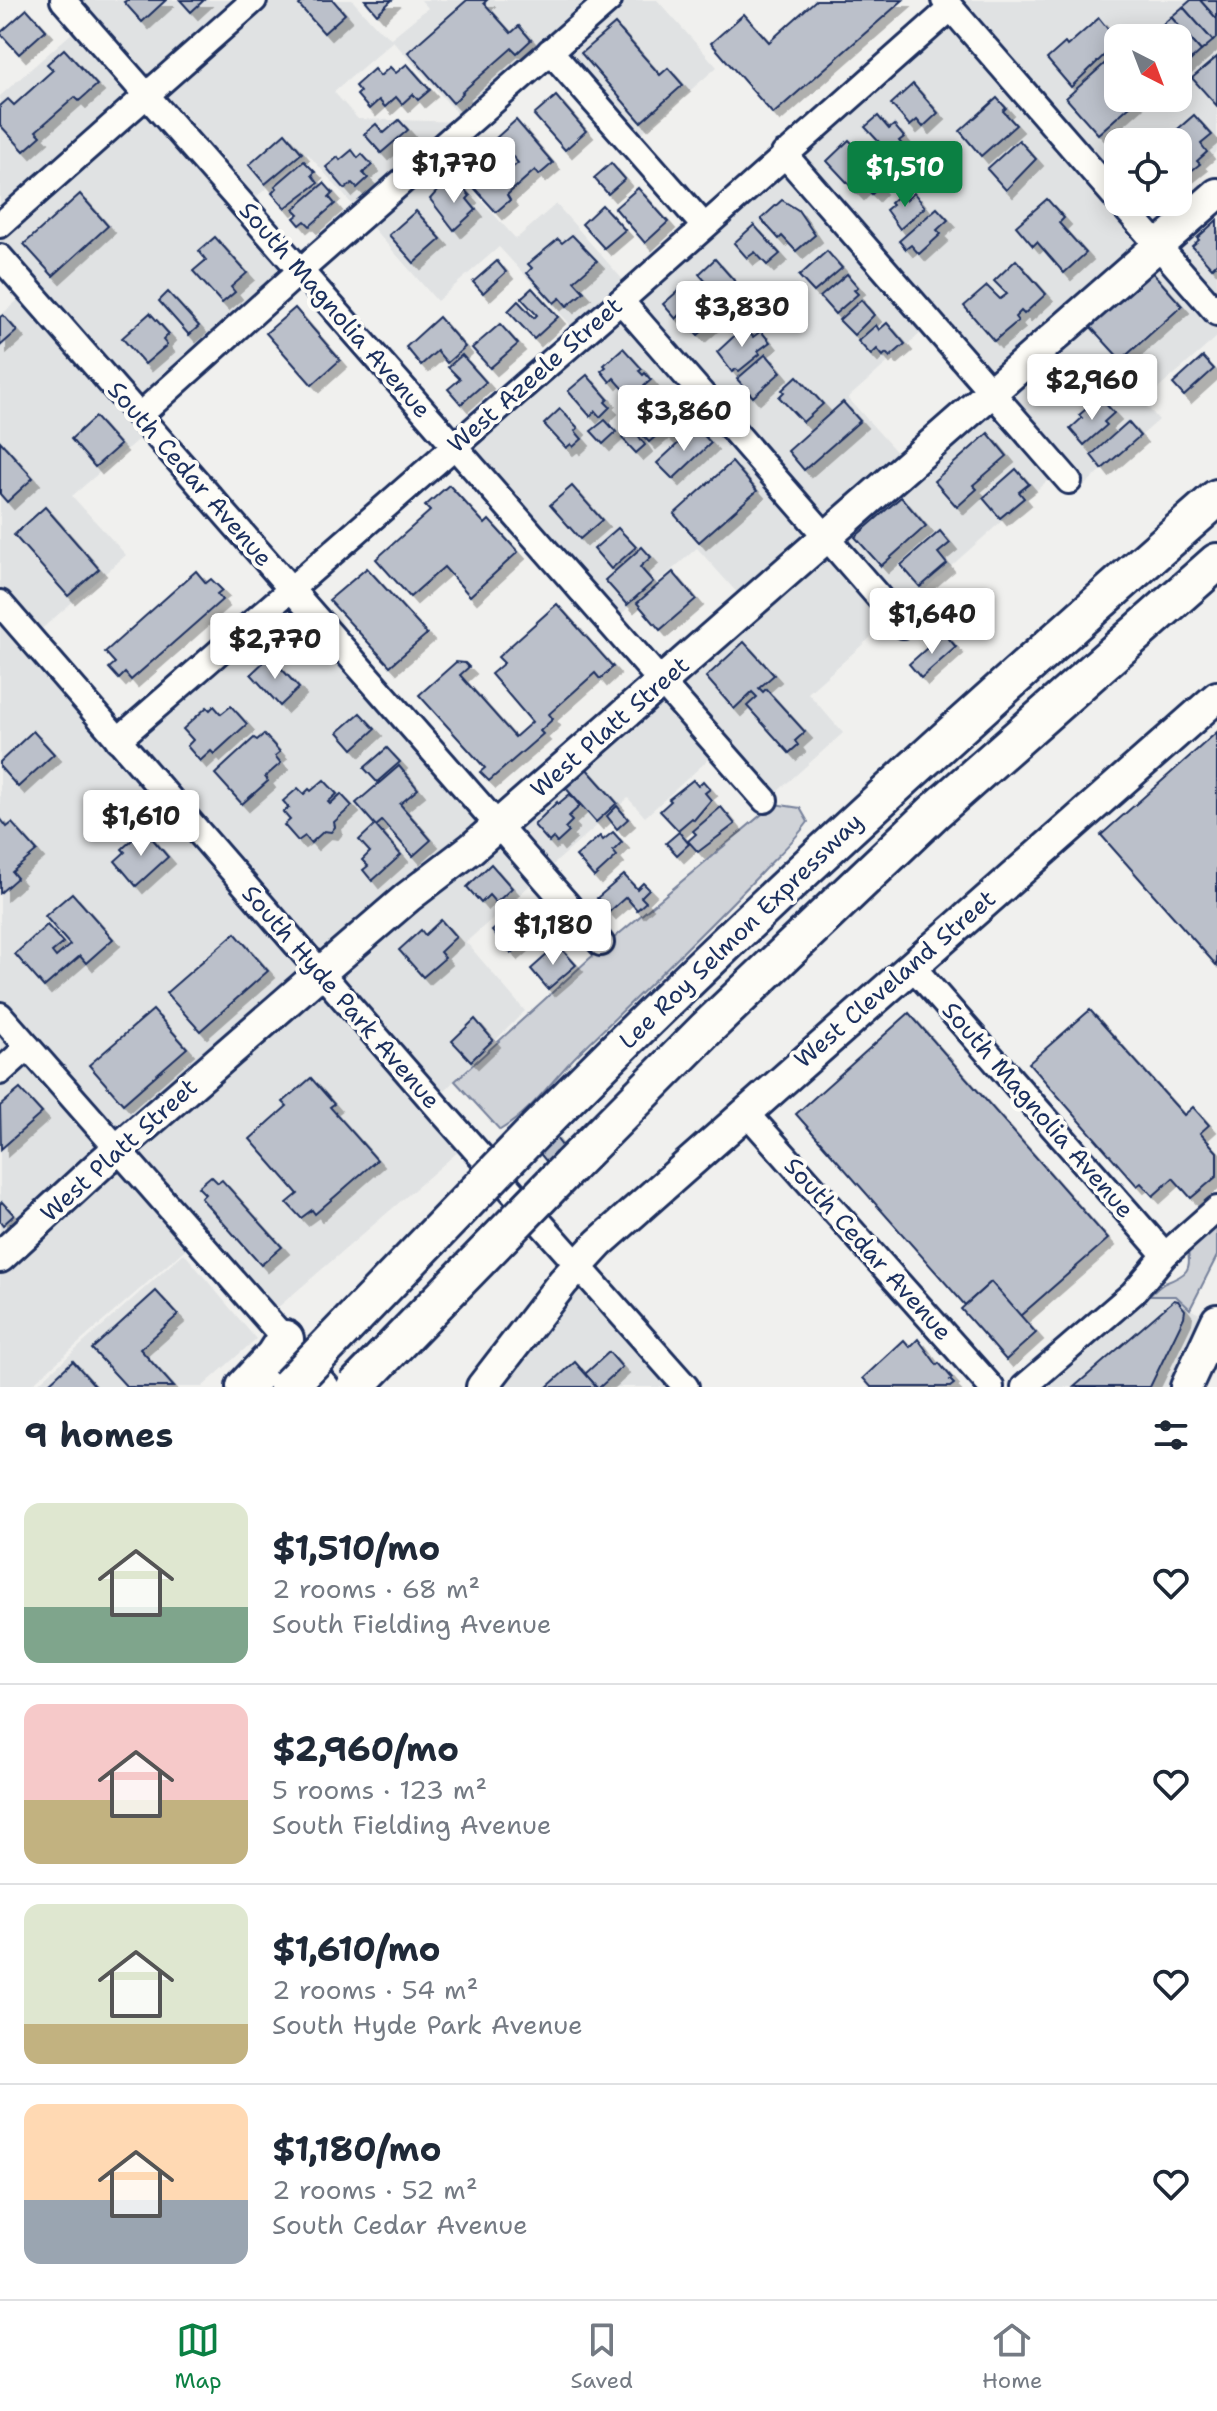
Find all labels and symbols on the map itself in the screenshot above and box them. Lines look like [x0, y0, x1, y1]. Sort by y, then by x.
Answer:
north arrow [1104, 24, 1192, 112]
pin: $1,770 [389, 137, 519, 205]
pin: $1,510 [840, 141, 970, 209]
street label: South Magnolia Avenue [232, 195, 438, 425]
pin: $3,830 [677, 281, 807, 349]
street label: West Azeele Street [441, 290, 629, 460]
pin: $2,960 [1027, 354, 1157, 422]
street label: South Cedar Avenue [100, 374, 280, 574]
pin: $3,860 [619, 385, 749, 453]
pin: $1,640 [867, 588, 997, 656]
pin: $2,770 [210, 613, 340, 681]
street label: West Platt Street [524, 649, 696, 805]
pin: $1,610 [76, 790, 206, 858]
street label: Lee Roy Selmon Expressway [612, 806, 870, 1056]
street label: South Hyde Park Avenue [235, 878, 447, 1116]
street label: West Cleveland Street [788, 883, 1002, 1075]
pin: $1,180 [488, 899, 618, 967]
street label: South Magnolia Avenue [935, 995, 1141, 1225]
street label: West Platt Street [34, 1071, 204, 1229]
street label: South Cedar Avenue [777, 1151, 959, 1347]

